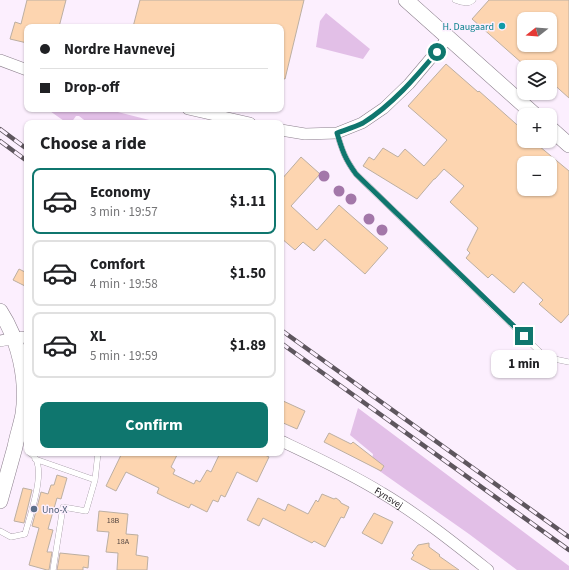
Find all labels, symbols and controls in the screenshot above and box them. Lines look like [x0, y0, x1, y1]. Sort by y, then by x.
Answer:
north arrow [517, 12, 557, 52]
map controls [517, 12, 557, 196]
place label: H. Daugaard [442, 20, 494, 34]
marker: H. Daugaard [497, 21, 507, 31]
text: Nordre Havnevej [64, 39, 175, 60]
route start [428, 43, 446, 61]
button: layers [517, 60, 557, 100]
text: Drop-off [64, 77, 119, 98]
button: + [517, 108, 557, 148]
text: Choose a ride [40, 131, 146, 156]
button: − [517, 156, 557, 196]
text: Economy [90, 182, 151, 203]
icon: car [42, 183, 78, 219]
text: $1.11 [230, 191, 266, 212]
text: 3 min · 19:57 [90, 203, 158, 221]
text: Comfort [90, 254, 145, 275]
icon: car [42, 255, 78, 291]
text: $1.50 [230, 263, 266, 284]
text: 4 min · 19:58 [90, 275, 158, 293]
text: XL [90, 326, 106, 347]
icon: car [42, 327, 78, 363]
route end [515, 327, 533, 345]
text: $1.89 [230, 335, 266, 356]
text: 5 min · 19:59 [90, 347, 158, 365]
callout: 1 min [491, 350, 557, 378]
text: 1 min [508, 355, 540, 373]
button: Confirm [40, 402, 268, 448]
street label: Fynsvej [372, 484, 406, 512]
place label: Uno-X [42, 503, 67, 517]
marker: Uno-X [29, 504, 39, 514]
house number: 18B [107, 515, 120, 526]
house number: 18A [117, 536, 130, 547]

